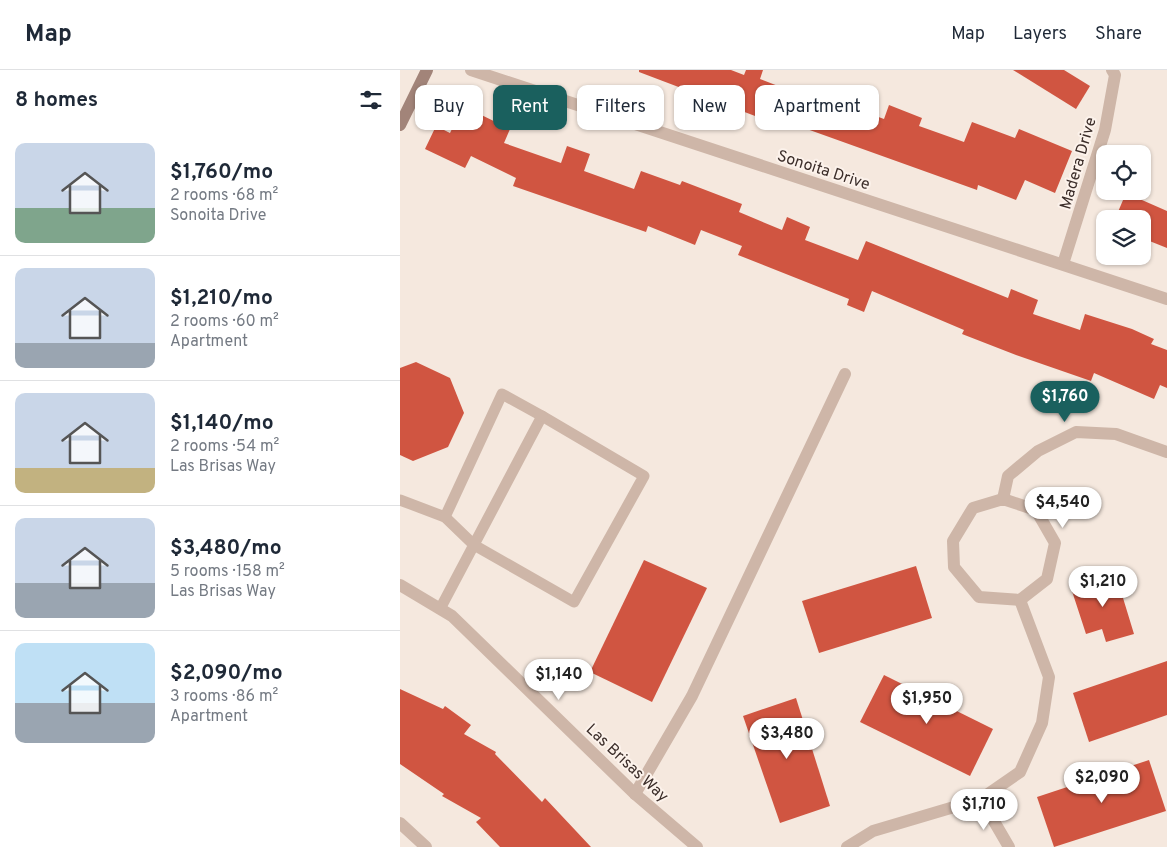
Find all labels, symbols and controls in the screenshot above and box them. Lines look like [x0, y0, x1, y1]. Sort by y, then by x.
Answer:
text: Map [25, 20, 72, 50]
text: Map [951, 23, 985, 46]
text: Layers [1013, 23, 1067, 46]
text: Share [1095, 23, 1142, 46]
chip: Buy [415, 85, 483, 130]
chip: Rent [493, 85, 567, 130]
chip: Filters [577, 85, 664, 130]
chip: New [674, 85, 745, 130]
chip: Apartment [755, 85, 879, 130]
icon: filters [357, 86, 385, 114]
text: 8 homes [15, 87, 98, 114]
street label: Madera Drive [1056, 115, 1102, 212]
map controls [1096, 145, 1151, 265]
button: locate [1096, 145, 1151, 200]
street label: Sonoita Drive [774, 147, 872, 195]
text: $1,760/mo [170, 159, 273, 186]
icon: home [55, 163, 115, 223]
text: 2 rooms · 68 m² [170, 186, 278, 206]
text: Sonoita Drive [170, 206, 266, 226]
button: layers [1096, 210, 1151, 265]
text: $1,210/mo [170, 285, 273, 312]
icon: home [55, 288, 115, 348]
text: 2 rooms · 60 m² [170, 312, 279, 332]
text: Apartment [170, 332, 248, 352]
pin: $1,760 [1024, 380, 1106, 423]
text: $1,760 [1041, 387, 1089, 407]
text: $1,140/mo [170, 410, 274, 437]
icon: home [55, 413, 115, 473]
text: 2 rooms · 54 m² [170, 437, 279, 457]
text: Las Brisas Way [170, 457, 276, 477]
pin: $4,540 [1022, 486, 1104, 529]
text: $4,540 [1036, 493, 1090, 513]
text: $3,480/mo [170, 535, 282, 562]
icon: home [55, 538, 115, 598]
text: 5 rooms · 158 m² [170, 562, 285, 582]
pin: $1,210 [1062, 566, 1144, 608]
text: $1,210 [1080, 572, 1126, 592]
text: Las Brisas Way [170, 582, 276, 602]
pin: $1,140 [518, 658, 600, 701]
text: $2,090/mo [170, 660, 283, 687]
icon: home [55, 663, 115, 723]
text: $1,140 [535, 665, 583, 685]
pin: $1,950 [886, 682, 968, 725]
text: 3 rooms · 86 m² [170, 687, 278, 707]
text: $1,950 [902, 689, 952, 709]
text: Apartment [170, 707, 248, 727]
pin: $3,480 [746, 718, 828, 760]
street label: Las Brisas Way [581, 720, 672, 807]
text: $3,480 [760, 724, 814, 744]
pin: $2,090 [1061, 762, 1143, 804]
text: $2,090 [1075, 768, 1129, 788]
pin: $1,710 [943, 788, 1025, 831]
text: $1,710 [962, 795, 1006, 815]

